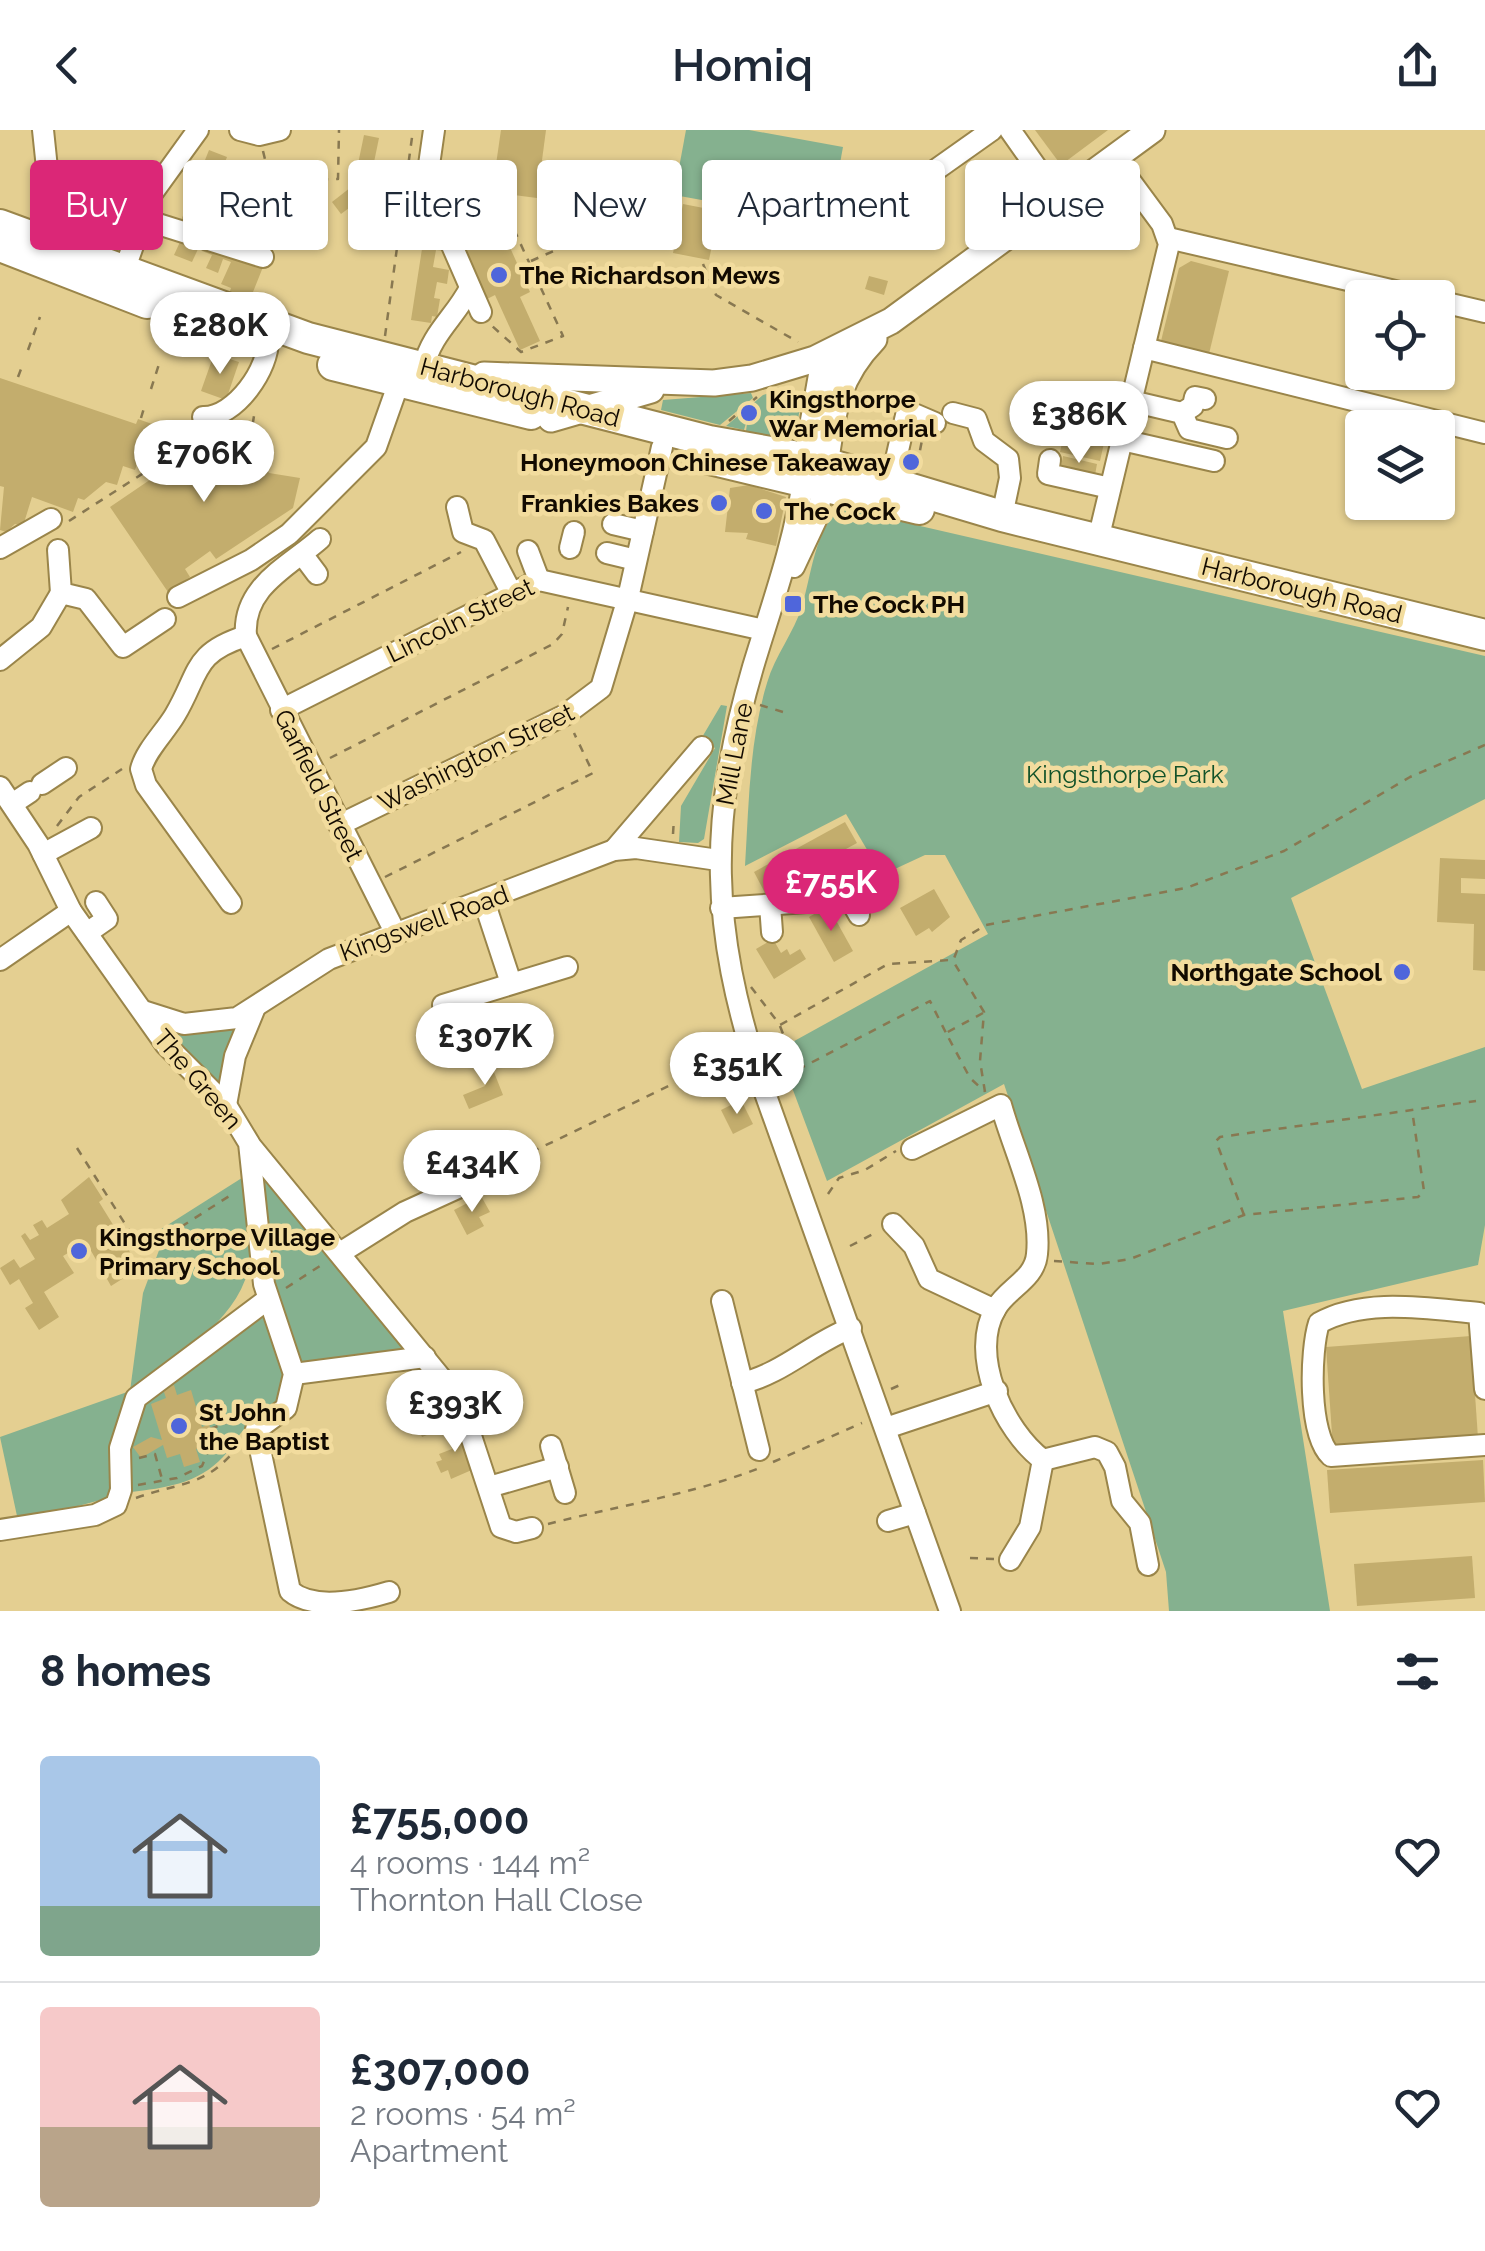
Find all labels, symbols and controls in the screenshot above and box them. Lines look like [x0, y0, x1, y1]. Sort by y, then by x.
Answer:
icon: back [40, 38, 95, 93]
icon: share [1390, 38, 1445, 93]
text: Homiq [672, 39, 813, 92]
chip: Buy [30, 160, 163, 250]
chip: Rent [183, 160, 328, 250]
chip: Filters [348, 160, 517, 250]
chip: New [537, 160, 682, 250]
chip: Apartment [702, 160, 945, 250]
chip: House [965, 160, 1140, 250]
place label: The Richardson Mews [519, 260, 780, 290]
marker: The Richardson Mews [488, 264, 510, 286]
map controls [1345, 280, 1455, 520]
button: locate [1345, 280, 1455, 390]
pin: £280K [150, 292, 290, 377]
text: £280K [172, 306, 268, 343]
street label: Harborough Road [417, 351, 623, 433]
pin: £386K [1009, 381, 1149, 466]
place label: Kingsthorpe War Memorial [769, 384, 937, 443]
text: £386K [1031, 395, 1127, 432]
marker: Kingsthorpe War Memorial [738, 402, 760, 424]
button: layers [1345, 410, 1455, 520]
pin: £706K [134, 420, 274, 505]
text: £706K [156, 434, 252, 471]
place label: Honeymoon Chinese Takeaway [520, 447, 891, 477]
marker: Honeymoon Chinese Takeaway [900, 451, 922, 473]
place label: Frankies Bakes [521, 488, 699, 518]
marker: Frankies Bakes [708, 492, 730, 514]
place label: The Cock [784, 496, 897, 526]
marker: The Cock [753, 500, 775, 522]
street label: Harborough Road [1199, 551, 1405, 629]
street label: Lincoln Street [381, 571, 539, 669]
place label: The Cock PH [813, 589, 965, 619]
marker: The Cock PH [782, 593, 804, 615]
street label: Washington Street [373, 696, 579, 817]
street label: Mill Lane [709, 700, 759, 808]
street label: Garfield Street [268, 704, 370, 866]
park label: Kingsthorpe Park [1026, 759, 1225, 789]
pin: £755K [761, 849, 901, 934]
text: £755K [785, 863, 877, 900]
street label: Kingswell Road [336, 879, 512, 967]
place label: Northgate School [1170, 957, 1382, 987]
marker: Northgate School [1391, 961, 1413, 983]
pin: £307K [415, 1003, 555, 1088]
text: £307K [438, 1017, 532, 1054]
street label: The Green [148, 1023, 248, 1135]
pin: £351K [667, 1032, 807, 1117]
text: £351K [692, 1046, 782, 1083]
pin: £434K [402, 1130, 542, 1215]
text: £434K [425, 1144, 519, 1181]
place label: Kingsthorpe Village Primary School [99, 1222, 335, 1281]
marker: Kingsthorpe Village Primary School [68, 1240, 90, 1262]
pin: £393K [385, 1370, 525, 1455]
text: £393K [408, 1384, 502, 1421]
place label: St John the Baptist [199, 1397, 330, 1456]
marker: St John the Baptist [168, 1415, 190, 1437]
icon: filters [1390, 1644, 1445, 1699]
text: 8 homes [40, 1647, 211, 1696]
text: £755,000 [350, 1795, 530, 1844]
icon: home [120, 1796, 240, 1916]
icon: heart [1390, 1829, 1445, 1884]
text: 4 rooms · 144 m² [350, 1844, 590, 1881]
text: Thornton Hall Close [350, 1881, 643, 1918]
text: £307,000 [350, 2046, 530, 2095]
icon: home [120, 2047, 240, 2167]
icon: heart [1390, 2080, 1445, 2135]
text: 2 rooms · 54 m² [350, 2095, 576, 2132]
text: Apartment [350, 2132, 508, 2169]

